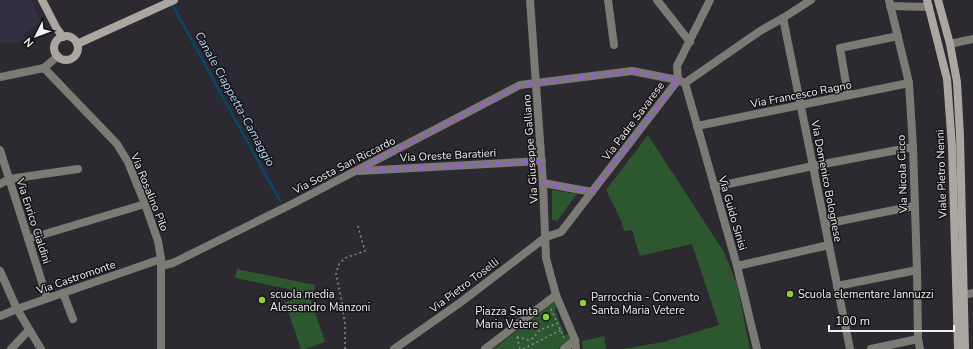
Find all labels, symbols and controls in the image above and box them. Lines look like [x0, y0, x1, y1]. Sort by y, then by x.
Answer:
north arrow [16, 16, 56, 56]
water label: Canale Ciappetta-Camaggio [191, 29, 279, 170]
text: N [21, 34, 37, 50]
street label: Via Francesco Ragno [748, 77, 853, 112]
street label: Via Padre Savarese [598, 79, 668, 165]
street label: Via Giuseppe Galliano [519, 94, 542, 205]
street label: Via Domenico Bolognese [807, 118, 846, 243]
street label: Viale Pietro Nenni [932, 129, 951, 220]
street label: Via Sosta San Riccardo [289, 133, 398, 198]
street label: Via Nicola Cicco [894, 134, 911, 214]
street label: Via Oreste Baratieri [399, 145, 497, 166]
street label: Via Rosalino Pilo [127, 150, 172, 234]
street label: Via Guido Sinisi [714, 173, 750, 252]
street label: Via Enrico Cialdini [12, 176, 54, 266]
street label: Via Pietro Toselli [426, 254, 502, 317]
street label: Via Castromonte [34, 257, 118, 298]
place label: scuola media Alessandro Manzoni [270, 287, 370, 315]
place label: Scuola elementare Jannuzzi [798, 287, 934, 302]
marker: Scuola elementare Jannuzzi [785, 289, 795, 299]
place label: Parrocchia - Convento Santa Maria Vetere [591, 290, 699, 318]
marker: scuola media Alessandro Manzoni [257, 295, 267, 305]
marker: Parrocchia - Convento Santa Maria Vetere [578, 298, 588, 308]
place label: Piazza Santa Maria Vetere [475, 304, 538, 332]
scale bar [829, 307, 954, 333]
marker: Piazza Santa Maria Vetere [541, 312, 551, 322]
text: 100 m [835, 313, 870, 329]

